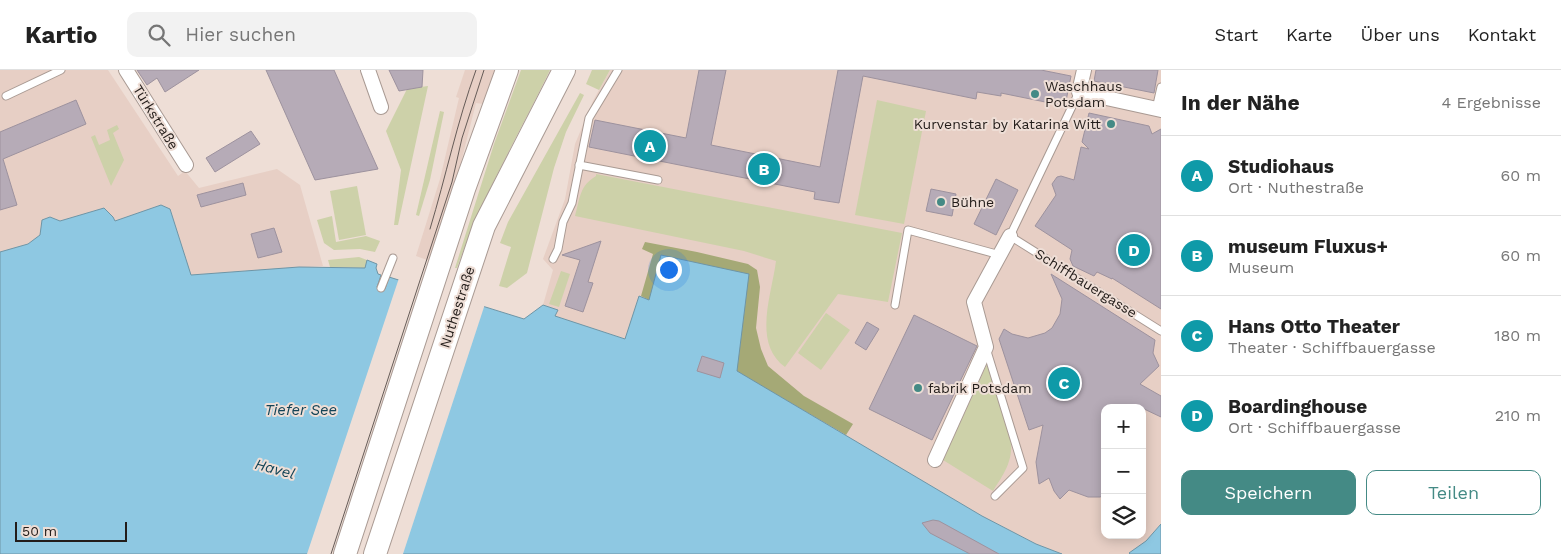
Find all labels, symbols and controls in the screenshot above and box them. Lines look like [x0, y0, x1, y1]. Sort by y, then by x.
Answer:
search box [127, 12, 477, 57]
text: Kartio [25, 21, 97, 49]
icon: search [145, 21, 173, 49]
text: Hier suchen [185, 23, 296, 46]
text: Start [1214, 24, 1258, 45]
text: Karte [1286, 24, 1333, 45]
text: Über uns [1361, 24, 1440, 45]
text: Kontakt [1468, 24, 1536, 45]
place label: Waschhaus Potsdam [1045, 78, 1122, 110]
street label: Türkstraße [130, 82, 182, 152]
marker: Waschhaus Potsdam [1029, 88, 1041, 100]
text: In der Nähe [1181, 90, 1300, 115]
text: 4 Ergebnisse [1441, 93, 1541, 112]
place label: Kurvenstar by Katarina Witt [914, 116, 1101, 132]
marker: Kurvenstar by Katarina Witt [1105, 118, 1117, 130]
pin: A [634, 127, 666, 165]
pin: B [748, 150, 780, 188]
text: Studiohaus [1228, 155, 1334, 178]
text: A [1192, 166, 1202, 185]
text: 60 m [1501, 166, 1541, 185]
text: Ort · Nuthestraße [1228, 178, 1364, 197]
place label: Bühne [951, 194, 994, 210]
marker: Bühne [935, 196, 947, 208]
pin: D [1118, 231, 1150, 269]
text: museum Fluxus+ [1228, 235, 1388, 258]
street label: Schiffbauergasse [1032, 245, 1140, 321]
text: B [1192, 246, 1202, 265]
text: 60 m [1501, 246, 1541, 265]
your location [656, 257, 682, 283]
text: Museum [1228, 258, 1294, 277]
street label: Nuthestraße [436, 264, 478, 350]
text: Hans Otto Theater [1228, 315, 1400, 338]
text: C [1192, 326, 1202, 345]
text: 180 m [1494, 326, 1541, 345]
text: Theater · Schiffbauergasse [1228, 338, 1436, 357]
pin: C [1048, 364, 1080, 402]
place label: fabrik Potsdam [928, 380, 1032, 396]
marker: fabrik Potsdam [912, 382, 924, 394]
text: Boardinghouse [1228, 395, 1367, 418]
water label: Tiefer See [265, 401, 337, 419]
map controls [1101, 404, 1146, 539]
button: + [1101, 404, 1146, 449]
text: D [1191, 406, 1203, 425]
text: 210 m [1495, 406, 1541, 425]
text: Ort · Schiffbauergasse [1228, 418, 1401, 437]
button: − [1101, 449, 1146, 494]
water label: Havel [253, 455, 297, 483]
button: Speichern [1181, 470, 1356, 515]
button: Teilen [1366, 470, 1541, 515]
button: layers [1101, 494, 1146, 539]
scale bar [15, 519, 128, 542]
text: 50 m [22, 523, 57, 539]

